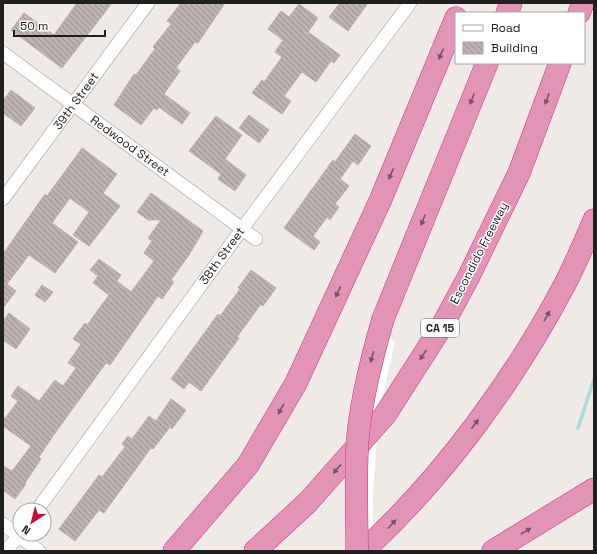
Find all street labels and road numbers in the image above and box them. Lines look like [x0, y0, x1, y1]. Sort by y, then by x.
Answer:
street label: 39th Street [50, 69, 102, 133]
street label: Redwood Street [87, 112, 173, 180]
street label: Escondido Freeway [446, 199, 512, 307]
street label: 38th Street [196, 224, 248, 288]
road number: CA 15 [421, 319, 459, 337]

